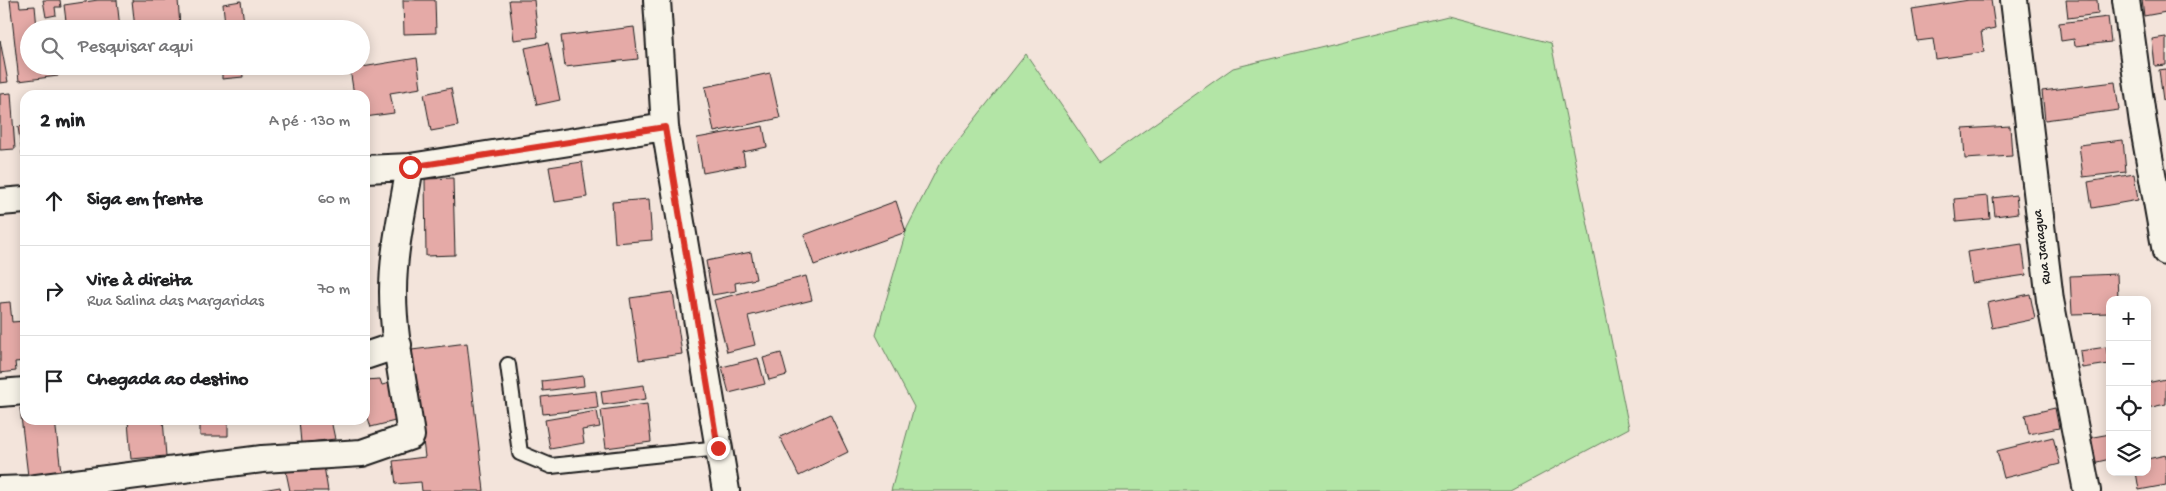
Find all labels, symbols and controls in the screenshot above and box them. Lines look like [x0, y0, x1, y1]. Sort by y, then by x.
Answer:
search box [20, 20, 370, 75]
icon: search [38, 34, 66, 62]
text: Pesquisar aqui [78, 36, 193, 59]
text: 2 min [40, 110, 85, 135]
text: A pé · 130 m [269, 113, 350, 132]
route start [399, 156, 422, 179]
icon: ahead [40, 187, 68, 215]
text: Siga em frente [87, 189, 203, 212]
text: 60 m [318, 191, 350, 210]
street label: Rua Jaragua [2030, 207, 2056, 285]
text: Vire à direita [87, 270, 192, 293]
icon: right [40, 277, 68, 305]
text: 70 m [317, 281, 350, 300]
text: Rua Salina das Margaridas [87, 293, 264, 312]
map controls [2106, 296, 2151, 476]
button: + [2106, 296, 2151, 341]
button: − [2106, 341, 2151, 386]
icon: arrive [40, 367, 68, 395]
text: Chegada ao destino [87, 369, 248, 392]
button: locate [2106, 386, 2151, 431]
button: layers [2106, 431, 2151, 476]
route end [707, 437, 730, 460]

